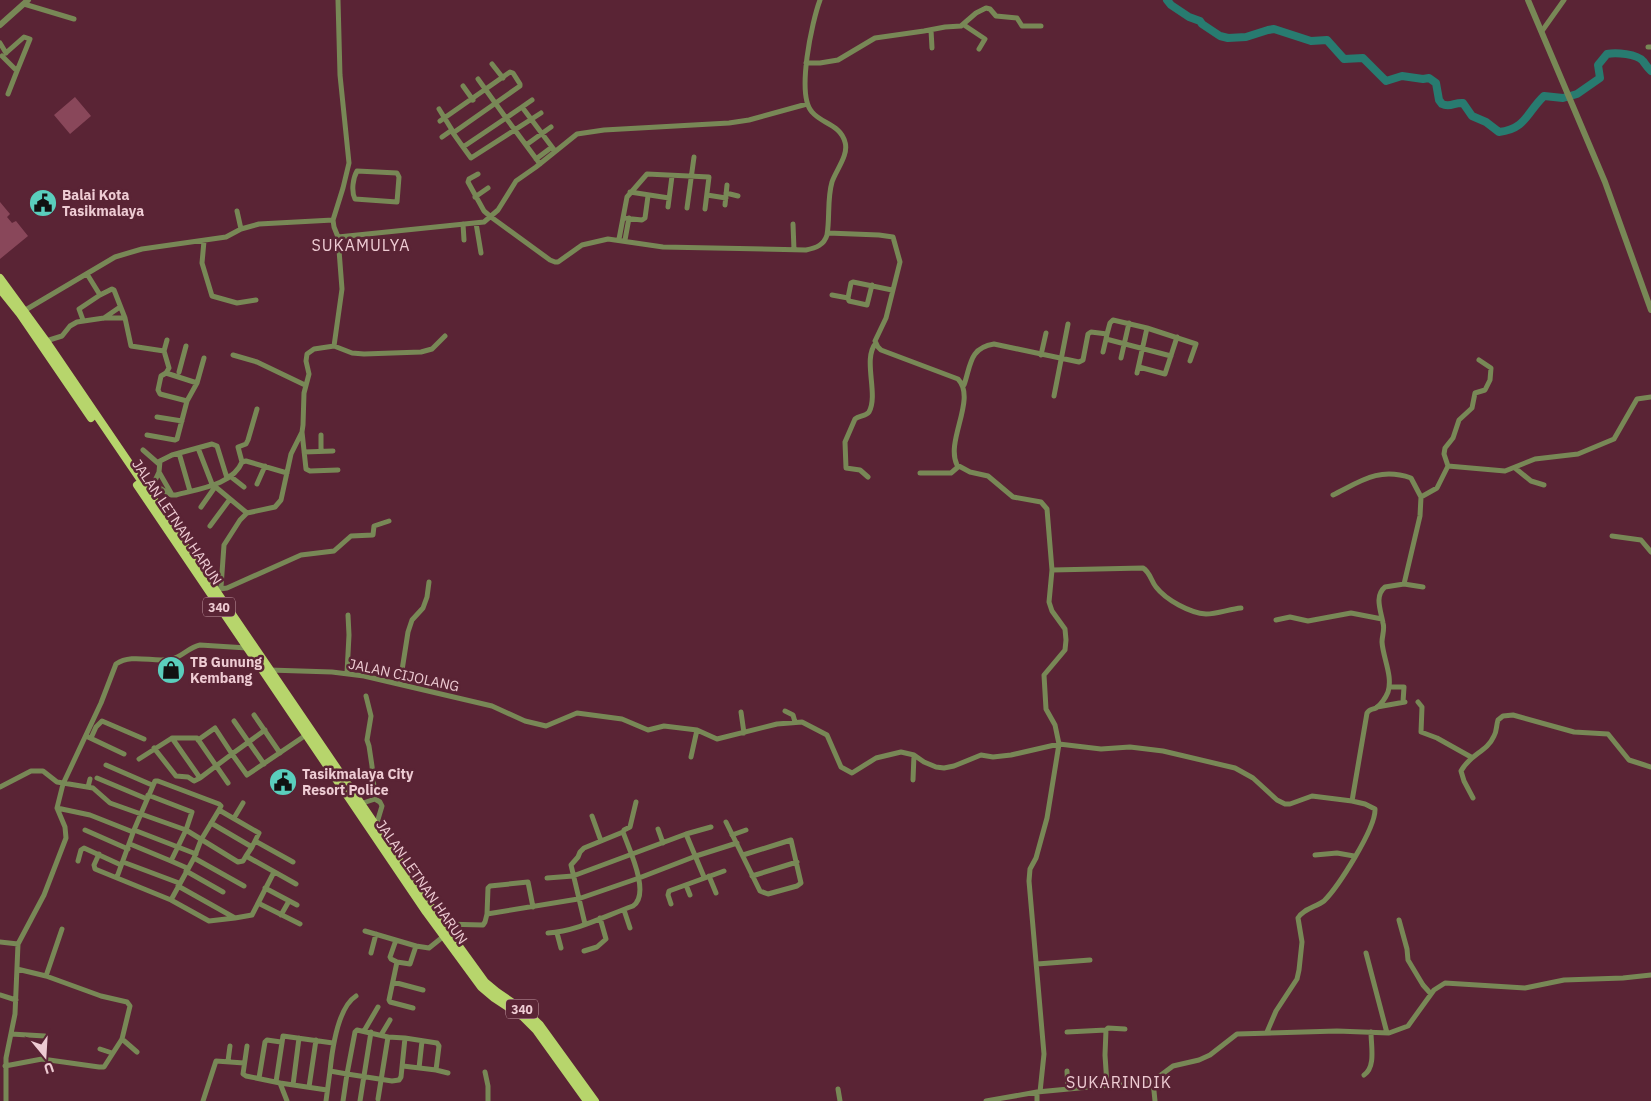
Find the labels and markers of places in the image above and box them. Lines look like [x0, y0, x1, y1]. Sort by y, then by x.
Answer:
place label: Balai Kota Tasikmalaya [62, 186, 144, 220]
public building icon: Balai Kota Tasikmalaya [28, 188, 58, 218]
place label: TB Gunung Kembang [190, 653, 262, 687]
shop icon: TB Gunung Kembang [156, 655, 186, 685]
place label: Tasikmalaya City Resort Police [302, 765, 414, 799]
public building icon: Tasikmalaya City Resort Police [268, 767, 298, 797]

